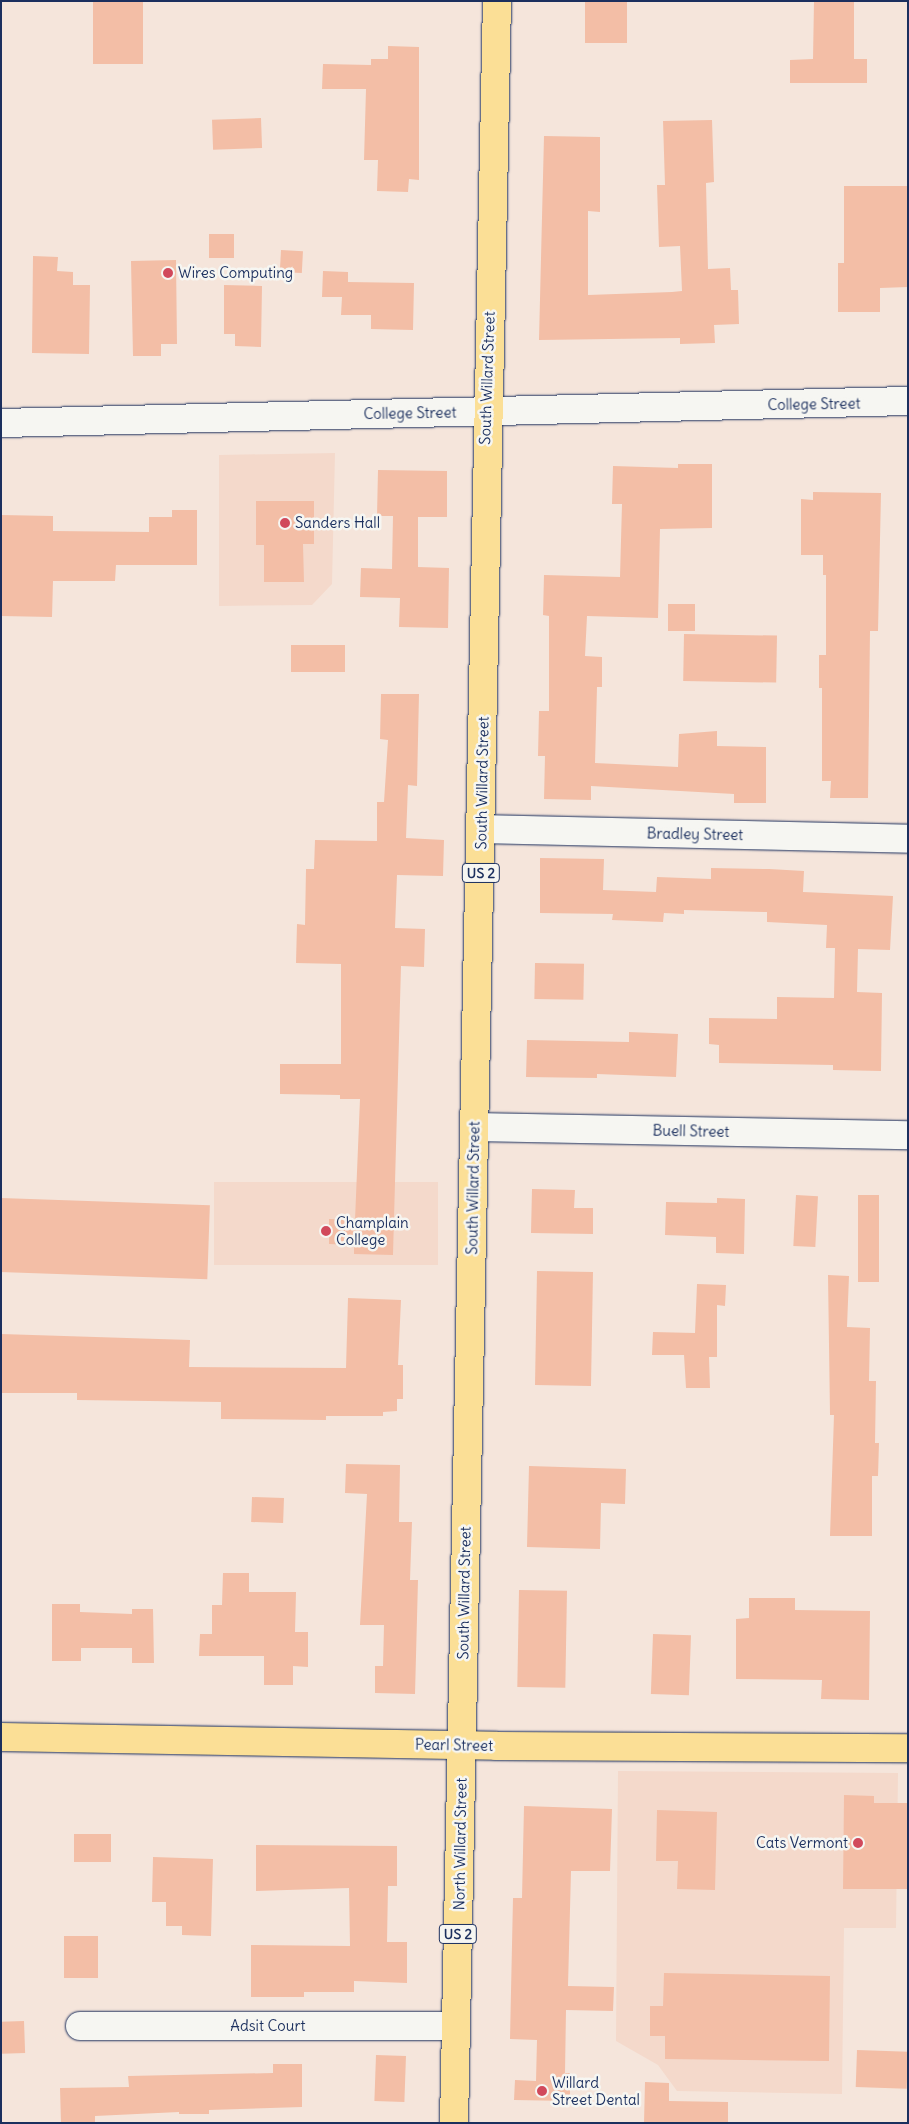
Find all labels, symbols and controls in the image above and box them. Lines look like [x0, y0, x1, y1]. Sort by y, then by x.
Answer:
place label: Wires Computing [178, 264, 293, 282]
marker: Wires Computing [162, 267, 174, 279]
street label: South Willard Street [476, 311, 498, 445]
street label: College Street [767, 394, 861, 414]
street label: College Street [363, 403, 457, 423]
place label: Sanders Hall [295, 514, 380, 532]
marker: Sanders Hall [279, 517, 291, 529]
street label: South Willard Street [472, 716, 492, 850]
street label: Bradley Street [647, 824, 743, 844]
road number: US 2 [461, 861, 501, 884]
street label: South Willard Street [463, 1121, 483, 1255]
street label: Buell Street [652, 1121, 730, 1141]
place label: Champlain College [336, 1213, 409, 1248]
marker: Champlain College [320, 1225, 332, 1237]
street label: South Willard Street [454, 1526, 474, 1660]
street label: Pearl Street [415, 1735, 493, 1755]
street label: North Willard Street [450, 1777, 470, 1911]
place label: Cats Vermont [756, 1834, 848, 1852]
marker: Cats Vermont [852, 1837, 864, 1849]
road number: US 2 [438, 1922, 478, 1946]
street label: Adsit Court [230, 2017, 306, 2035]
place label: Willard Street Dental [552, 2073, 640, 2108]
marker: Willard Street Dental [536, 2085, 548, 2097]

